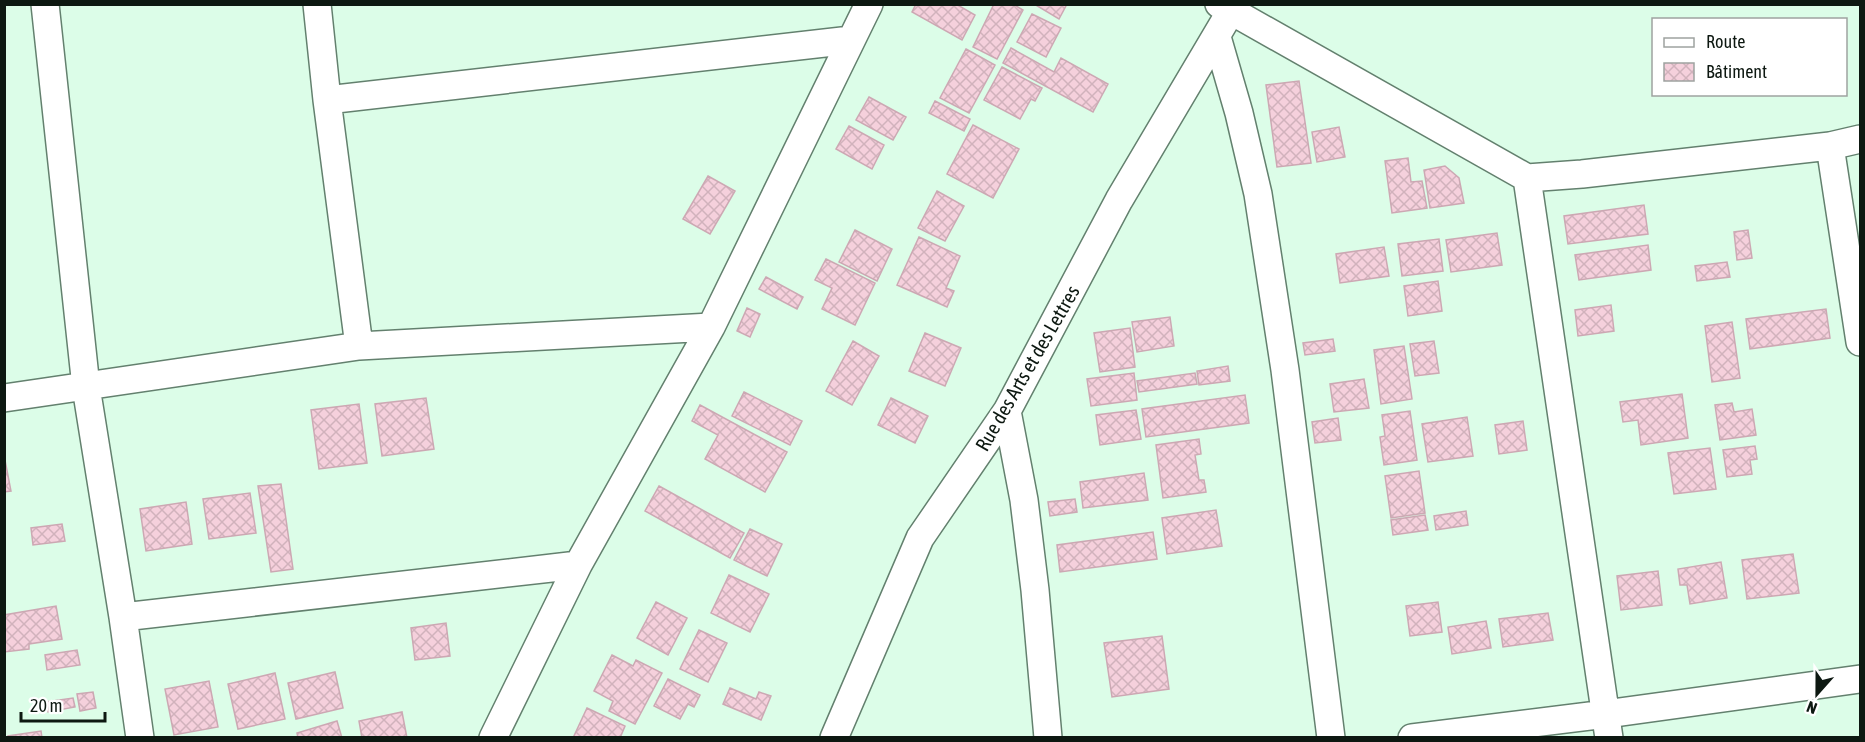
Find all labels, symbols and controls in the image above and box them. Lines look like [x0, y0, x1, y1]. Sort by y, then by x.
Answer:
legend [1652, 18, 1847, 96]
text: Route [1706, 31, 1745, 52]
text: Bâtiment [1706, 61, 1767, 82]
street label: Rue des Arts et des Lettres [970, 281, 1084, 455]
north arrow [1787, 664, 1847, 724]
scale bar [21, 685, 105, 723]
text: 20 m [30, 695, 62, 716]
text: N [1804, 698, 1819, 718]

